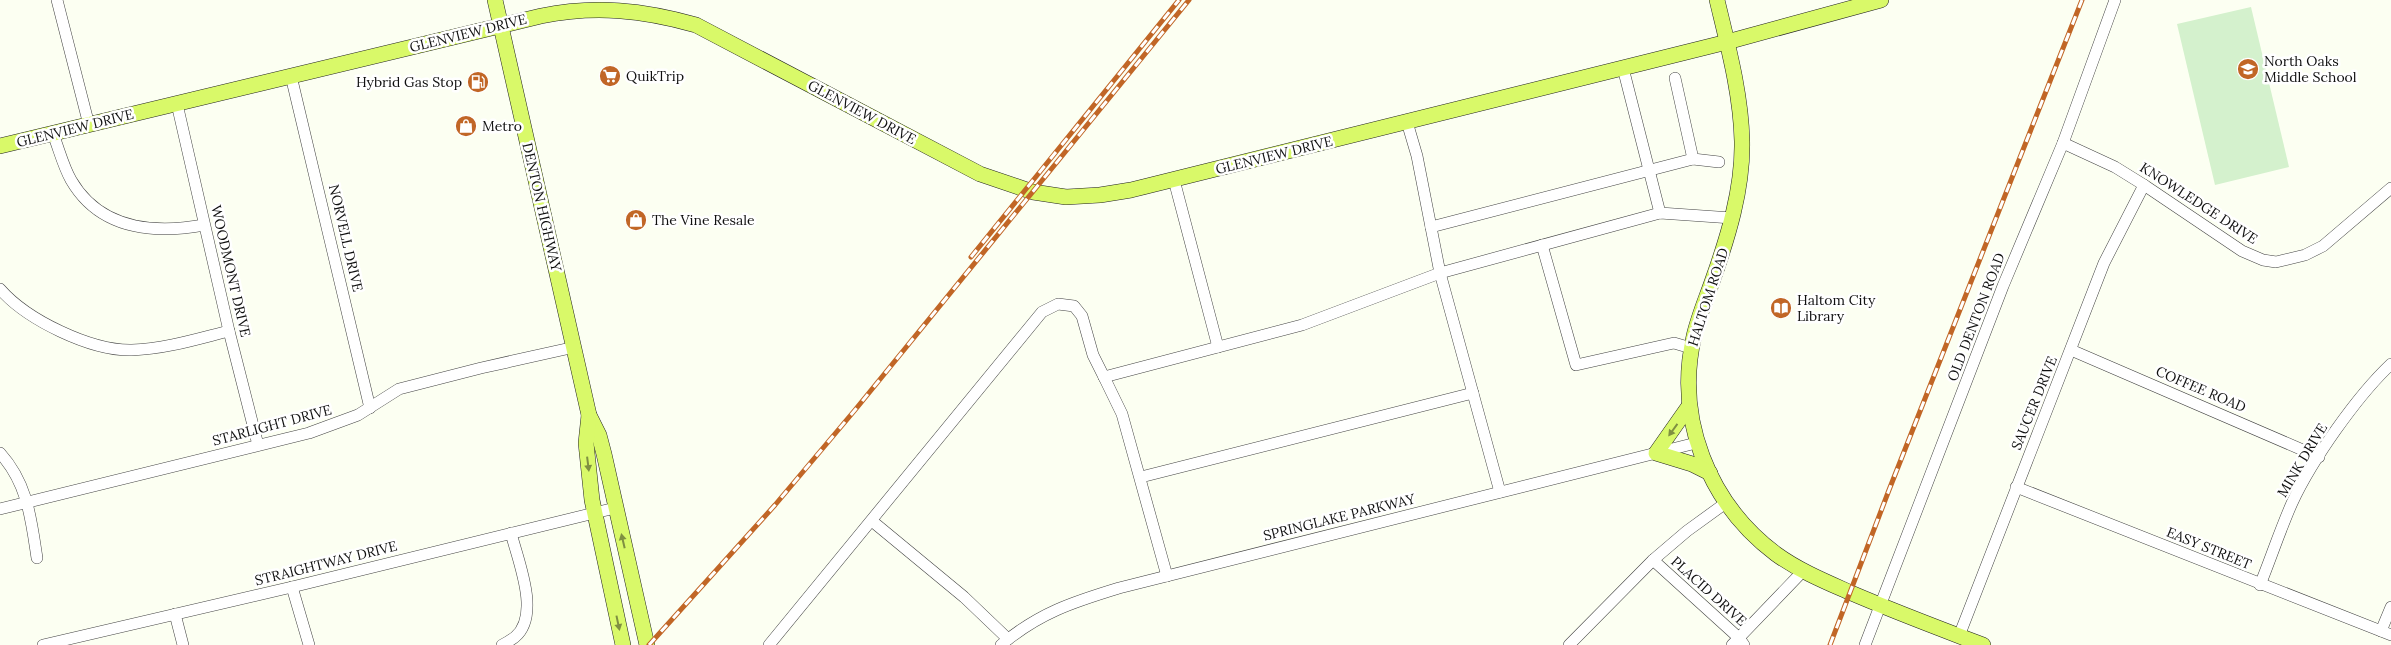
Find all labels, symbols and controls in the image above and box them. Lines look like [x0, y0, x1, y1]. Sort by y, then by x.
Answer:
street label: GLENVIEW DRIVE [408, 10, 529, 56]
place label: North Oaks Middle School [2264, 52, 2357, 86]
school or university icon: North Oaks Middle School [2236, 57, 2260, 81]
supermarket icon: QuikTrip [598, 64, 622, 88]
place label: QuikTrip [626, 67, 684, 85]
fuel station icon: Hybrid Gas Stop [466, 70, 490, 94]
place label: Hybrid Gas Stop [356, 73, 462, 91]
street label: GLENVIEW DRIVE [805, 76, 919, 148]
street label: GLENVIEW DRIVE [15, 105, 136, 151]
shop icon: Metro [454, 114, 478, 138]
place label: Metro [482, 117, 522, 135]
street label: GLENVIEW DRIVE [1214, 132, 1335, 178]
street label: DENTON HIGHWAY [518, 141, 566, 274]
street label: KNOWLEDGE DRIVE [2137, 158, 2262, 248]
street label: NORVELL DRIVE [325, 183, 367, 294]
street label: WOODMONT DRIVE [207, 203, 255, 339]
shop icon: The Vine Resale [624, 208, 648, 232]
place label: The Vine Resale [652, 211, 755, 229]
street label: HALTOM ROAD [1684, 246, 1732, 348]
street label: OLD DENTON ROAD [1943, 250, 2009, 384]
place label: Haltom City Library [1797, 291, 1876, 325]
library icon: Haltom City Library [1769, 296, 1793, 320]
street label: SAUCER DRIVE [2007, 353, 2061, 452]
street label: COFFEE ROAD [2153, 362, 2249, 416]
street label: STARLIGHT DRIVE [210, 400, 334, 450]
street label: MINK DRIVE [2273, 420, 2331, 500]
one-way arrow [1668, 423, 1679, 436]
one-way arrow [584, 456, 592, 472]
street label: SPRINGLAKE PARKWAY [1261, 489, 1418, 545]
street label: EASY STREET [2164, 523, 2254, 573]
one-way arrow [619, 534, 627, 549]
street label: STRAIGHTWAY DRIVE [253, 537, 399, 589]
street label: PLACID DRIVE [1667, 552, 1751, 630]
one-way arrow [615, 615, 623, 631]

